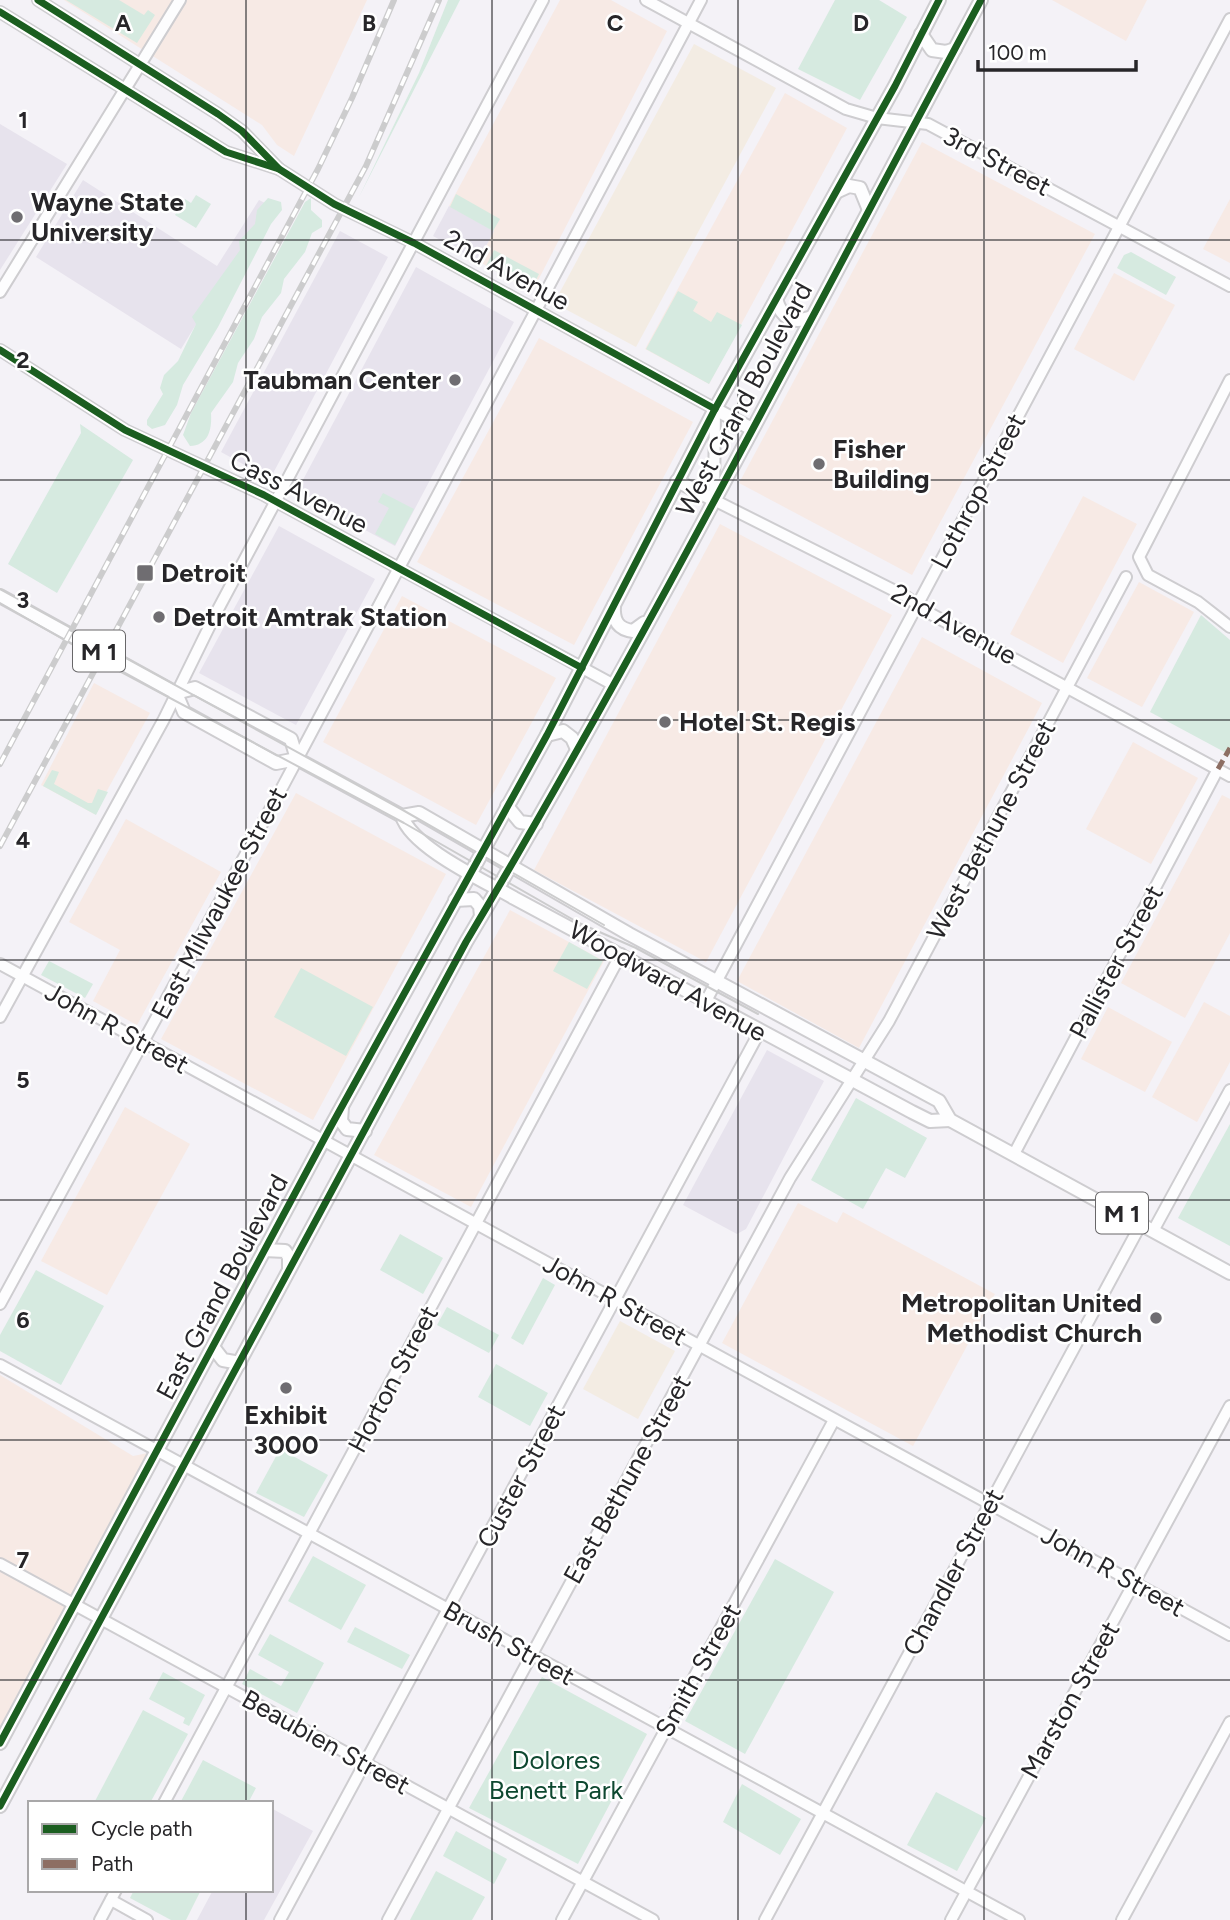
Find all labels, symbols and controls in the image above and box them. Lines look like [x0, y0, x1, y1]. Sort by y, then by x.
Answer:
text: A [115, 9, 132, 37]
text: B [362, 9, 376, 37]
text: C [607, 9, 624, 37]
text: D [853, 9, 869, 37]
scale bar [978, 28, 1136, 72]
text: 100 m [988, 40, 1047, 65]
text: 1 [18, 106, 28, 134]
street label: 3rd Street [938, 119, 1056, 203]
place label: Wayne State University [31, 186, 184, 248]
marker: Wayne State University [9, 209, 25, 225]
street label: 2nd Avenue [439, 222, 575, 318]
street label: West Grand Boulevard [669, 277, 819, 521]
text: 2 [16, 346, 30, 374]
place label: Taubman Center [243, 364, 441, 396]
marker: Taubman Center [447, 372, 463, 388]
street label: Lothrop Street [924, 408, 1032, 574]
place label: Fisher Building [833, 433, 930, 495]
street label: Cass Avenue [225, 444, 373, 540]
marker: Fisher Building [811, 456, 827, 472]
place label: Detroit [161, 557, 246, 589]
marker: Detroit [135, 563, 155, 583]
street label: 2nd Avenue [886, 576, 1022, 672]
text: 3 [17, 586, 29, 614]
place label: Detroit Amtrak Station [173, 601, 447, 633]
marker: Detroit Amtrak Station [151, 609, 167, 625]
road number: M 1 [73, 630, 125, 672]
place label: Hotel St. Regis [679, 706, 855, 738]
marker: Hotel St. Regis [657, 714, 673, 730]
street label: West Bethune Street [920, 715, 1062, 945]
street label: East Milwaukee Street [144, 781, 294, 1025]
text: 4 [16, 826, 30, 854]
street label: Pallister Street [1062, 879, 1170, 1044]
street label: Woodward Avenue [564, 913, 772, 1049]
street label: John R Street [40, 975, 195, 1081]
text: 5 [16, 1066, 30, 1094]
street label: East Grand Boulevard [149, 1169, 295, 1405]
road number: M 1 [1096, 1192, 1148, 1233]
street label: John R Street [538, 1247, 693, 1353]
place label: Metropolitan United Methodist Church [901, 1287, 1142, 1349]
street label: Horton Street [341, 1300, 445, 1458]
text: 6 [16, 1306, 30, 1334]
marker: Metropolitan United Methodist Church [1148, 1310, 1164, 1326]
street label: East Bethune Street [556, 1369, 698, 1589]
marker: Exhibit 3000 [278, 1380, 294, 1396]
place label: Exhibit 3000 [244, 1399, 328, 1461]
street label: Custer Street [470, 1399, 572, 1553]
street label: Chandler Street [896, 1483, 1010, 1661]
street label: John R Street [1036, 1518, 1191, 1624]
text: 7 [17, 1546, 30, 1574]
street label: Brush Street [438, 1594, 580, 1692]
street label: Smith Street [648, 1598, 748, 1742]
street label: Marston Street [1014, 1616, 1126, 1784]
street label: Beaubien Street [236, 1683, 416, 1801]
park label: Dolores Benett Park [489, 1744, 624, 1806]
legend [28, 1801, 273, 1892]
text: Cycle path [91, 1816, 192, 1841]
text: Path [91, 1851, 133, 1876]

